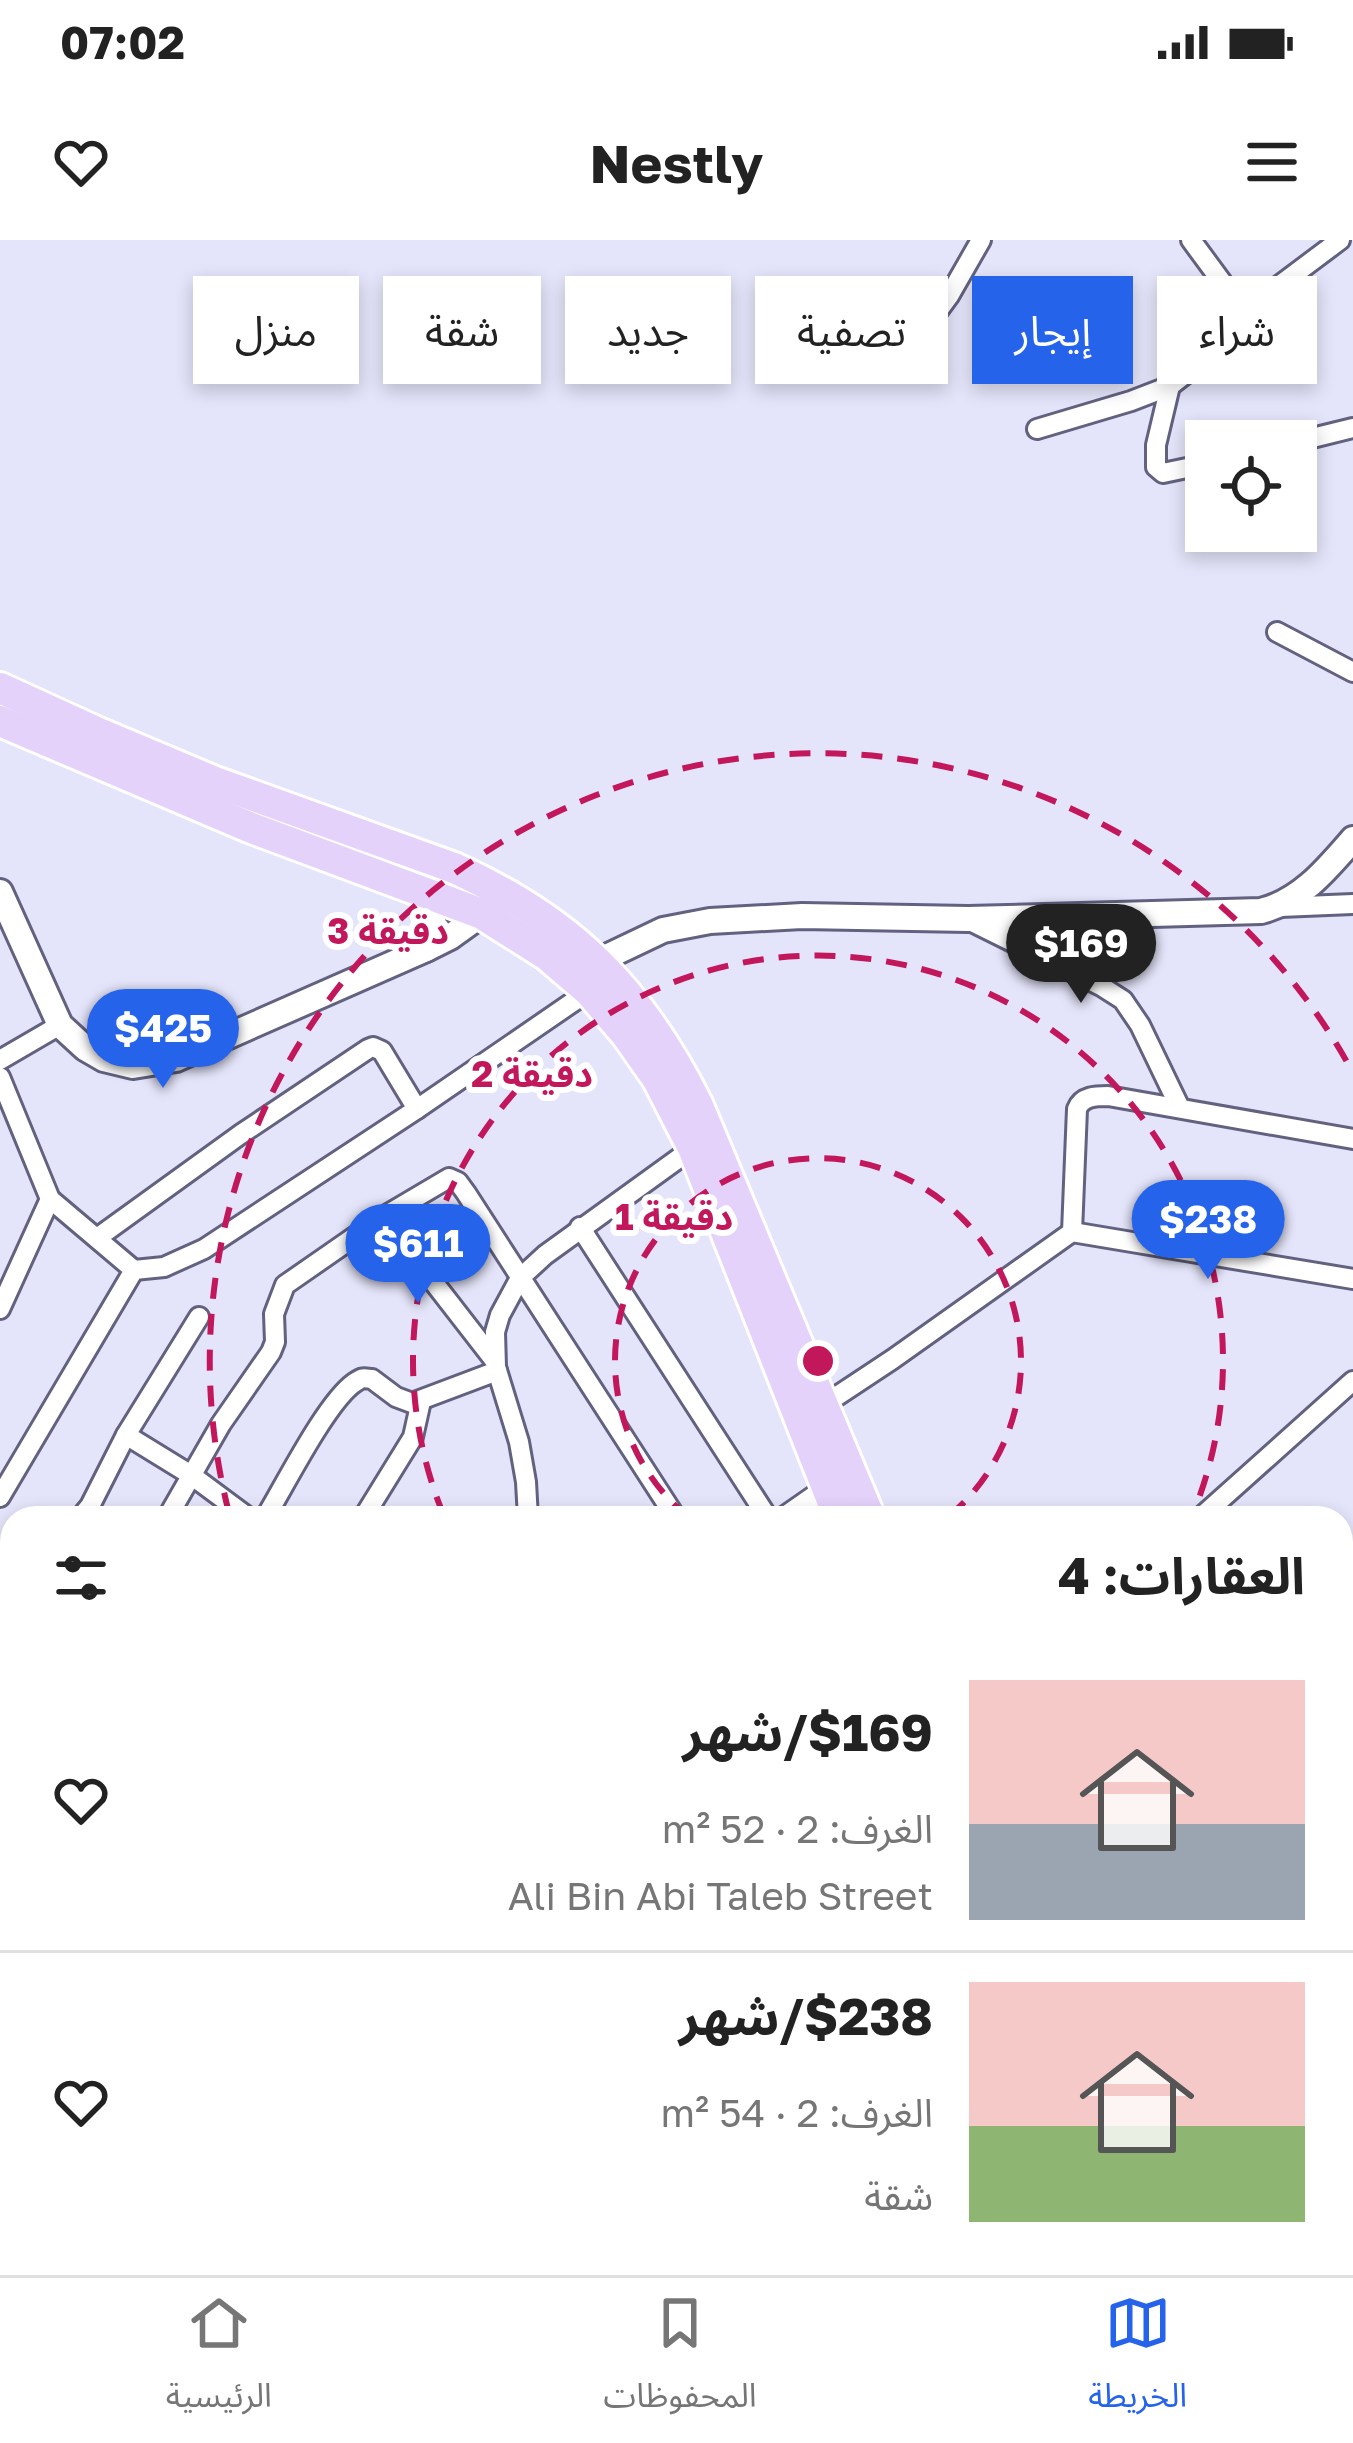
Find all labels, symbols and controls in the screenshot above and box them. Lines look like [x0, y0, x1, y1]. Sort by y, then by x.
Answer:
text: 07:02 [60, 15, 185, 69]
icon: heart [48, 129, 114, 195]
icon: menu [1239, 129, 1305, 195]
text: Nestly [590, 130, 763, 195]
chip: منزل [193, 276, 359, 384]
chip: شقة [383, 276, 541, 384]
chip: جديد [565, 276, 731, 384]
chip: تصفية [755, 276, 948, 384]
chip: إيجار [972, 276, 1133, 384]
chip: شراء [1157, 276, 1317, 384]
map controls [1185, 420, 1317, 552]
button: locate [1185, 420, 1317, 552]
pin: $169 [1010, 904, 1152, 1006]
text: 3 دقيقة [327, 909, 449, 952]
text: $169 [1033, 919, 1129, 966]
pin: $425 [92, 989, 234, 1091]
text: $425 [114, 1004, 212, 1051]
text: 2 دقيقة [471, 1052, 593, 1095]
pin: $238 [1137, 1180, 1279, 1282]
text: 1 دقيقة [615, 1195, 733, 1238]
text: $238 [1159, 1195, 1257, 1242]
pin: $611 [347, 1204, 489, 1306]
text: $611 [372, 1219, 464, 1266]
centre of rings [797, 1340, 839, 1382]
text: العقارات: 4 [1058, 1544, 1305, 1605]
icon: filters [48, 1545, 114, 1611]
text: $169/شهر [683, 1701, 933, 1762]
icon: home [1065, 1728, 1209, 1872]
icon: heart [48, 1767, 114, 1833]
text: الغرف: 2 · 52 m² [662, 1805, 933, 1852]
text: Ali Bin Abi Taleb Street [508, 1872, 933, 1919]
text: $238/شهر [679, 1985, 933, 2046]
icon: home [1065, 2030, 1209, 2174]
icon: heart [48, 2069, 114, 2135]
text: الغرف: 2 · 54 m² [661, 2089, 933, 2136]
text: شقة [864, 2172, 933, 2219]
tab: الرئيسية [166, 2290, 272, 2431]
tab: المحفوظات [604, 2290, 757, 2431]
tab: الخريطة [1088, 2290, 1187, 2431]

